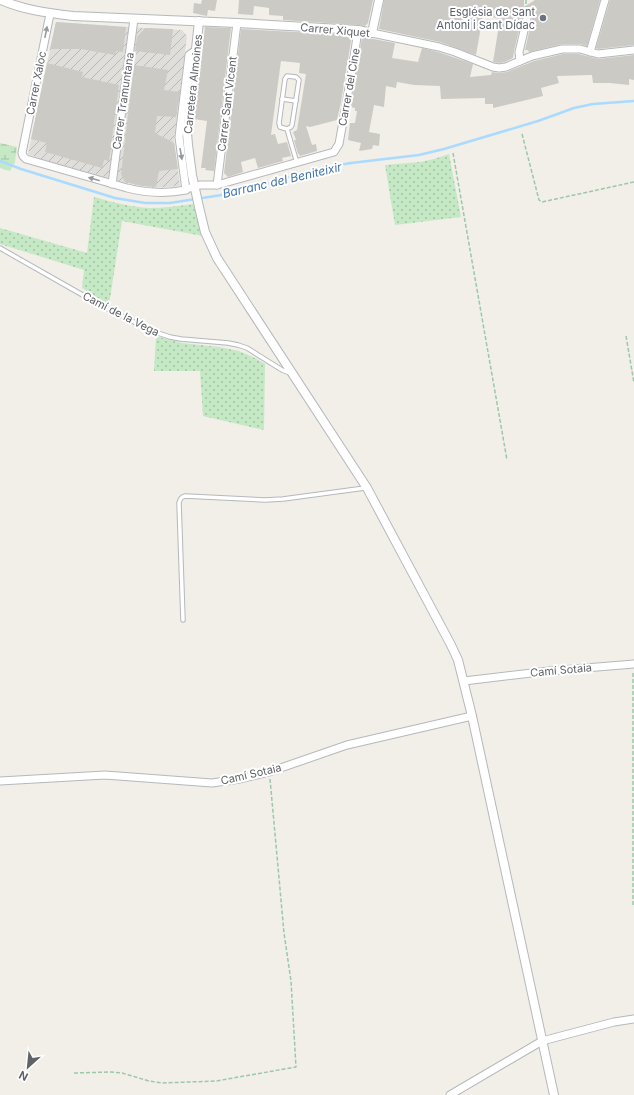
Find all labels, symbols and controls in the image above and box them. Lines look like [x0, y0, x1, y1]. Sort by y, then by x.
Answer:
place label: Església de Sant Antoni i Sant Dídac [437, 5, 535, 32]
marker: Església de Sant Antoni i Sant Dídac [538, 13, 548, 23]
street label: Carrer Xiquet [300, 20, 371, 40]
one-way arrow [44, 26, 50, 39]
street label: Carretera Almoines [181, 33, 205, 135]
street label: Carrer del Cine [335, 47, 363, 127]
street label: Carrer Xaloc [23, 50, 49, 116]
street label: Carrer Tramuntana [109, 51, 137, 151]
street label: Carrer Sant Vicent [214, 55, 240, 152]
one-way arrow [178, 148, 184, 160]
water label: Barranc del Beniteixir [221, 159, 344, 201]
one-way arrow [88, 176, 100, 182]
street label: Camí de la Vega [80, 289, 162, 339]
street label: Camí Sotaia [530, 660, 592, 680]
street label: Camí Sotaia [219, 760, 283, 788]
north arrow [8, 1047, 48, 1087]
text: N [17, 1068, 30, 1084]

